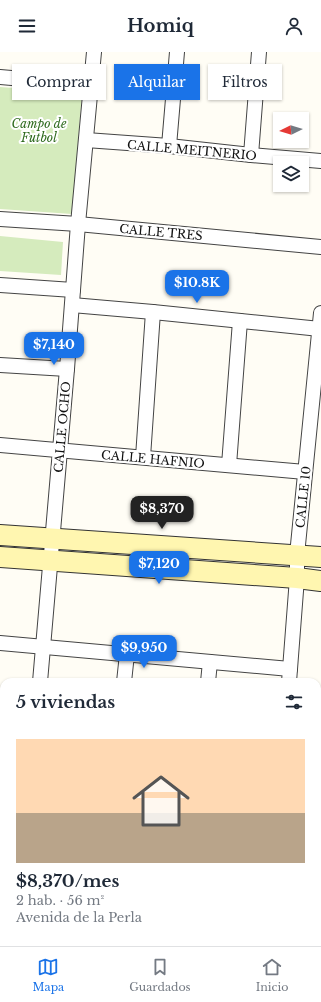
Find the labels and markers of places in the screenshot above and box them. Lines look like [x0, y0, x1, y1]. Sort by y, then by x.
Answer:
pin: $10.8K [164, 270, 230, 304]
pin: $7,140 [21, 332, 87, 366]
pin: $8,370 [129, 496, 195, 530]
pin: $7,120 [126, 551, 192, 585]
pin: $9,950 [111, 635, 177, 669]

